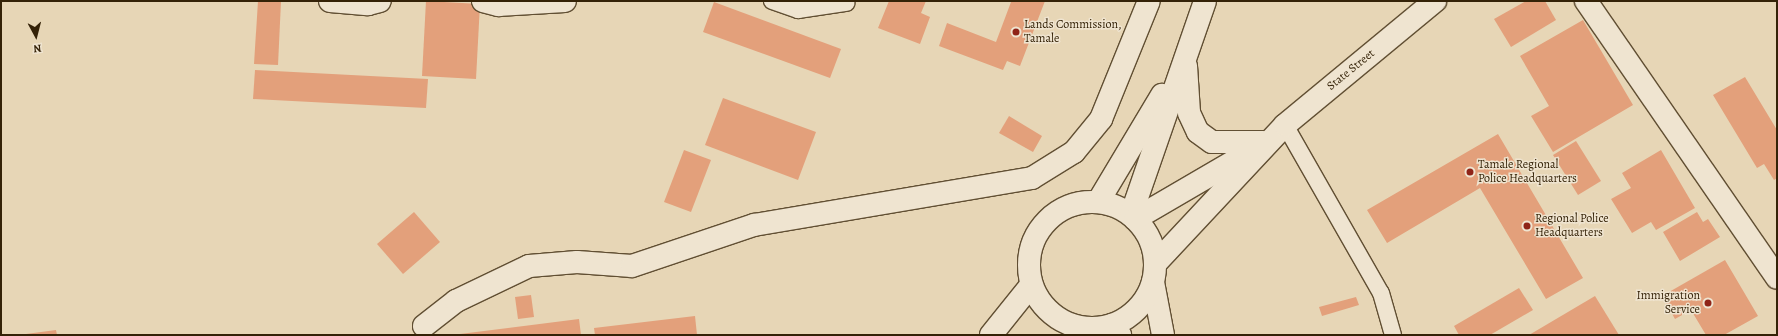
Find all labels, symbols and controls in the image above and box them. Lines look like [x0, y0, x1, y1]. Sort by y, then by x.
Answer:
north arrow [16, 16, 56, 56]
place label: Lands Commission, Tamale [1024, 18, 1122, 46]
marker: Lands Commission, Tamale [1011, 27, 1021, 37]
text: N [33, 40, 42, 56]
street label: State Street [1324, 46, 1378, 94]
place label: Tamale Regional Police Headquarters [1478, 158, 1577, 186]
marker: Tamale Regional Police Headquarters [1465, 167, 1475, 177]
place label: Regional Police Headquarters [1535, 212, 1609, 240]
marker: Regional Police Headquarters [1522, 221, 1532, 231]
place label: Immigration Service [1636, 289, 1700, 317]
marker: Immigration Service [1703, 298, 1713, 308]

